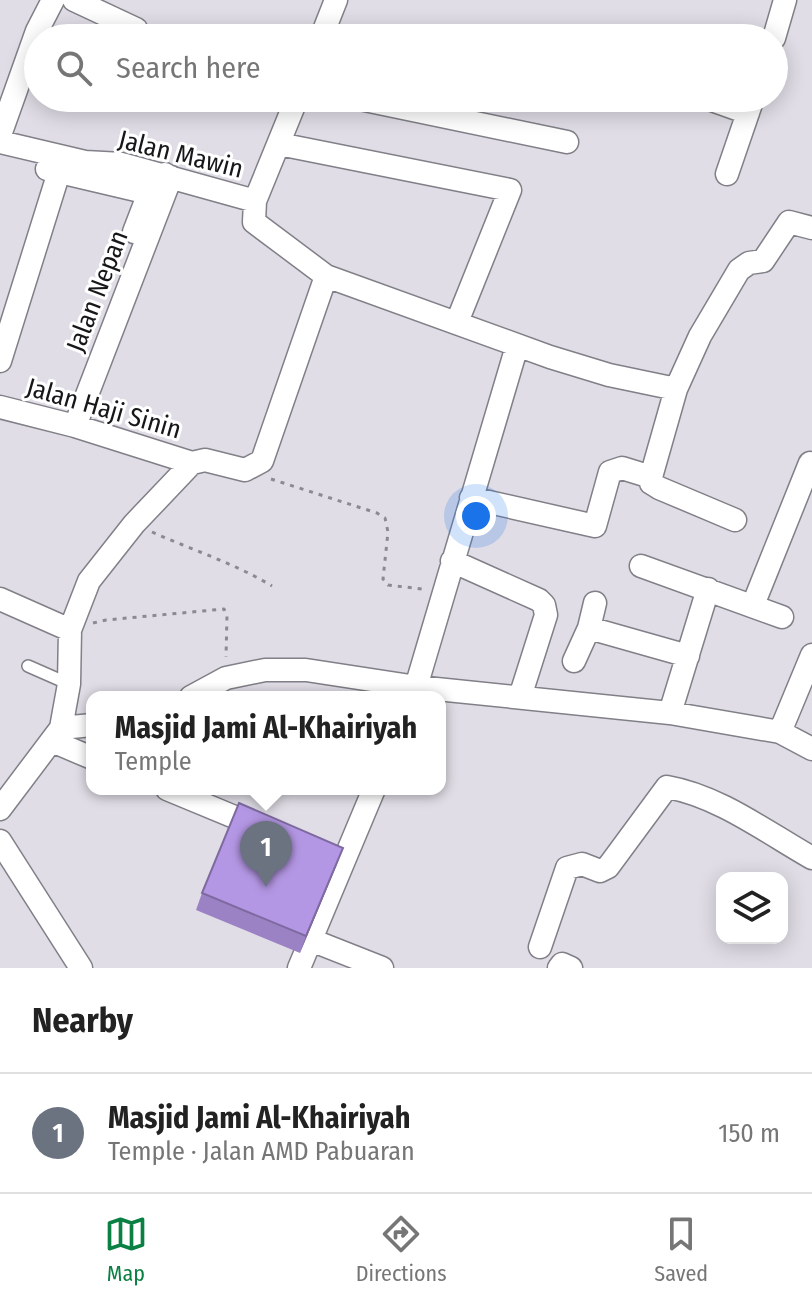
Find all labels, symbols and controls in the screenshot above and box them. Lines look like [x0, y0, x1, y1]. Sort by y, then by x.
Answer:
search box [24, 24, 788, 112]
icon: search [52, 46, 96, 90]
text: Search here [116, 50, 261, 86]
street label: Jalan Mawin [115, 124, 246, 185]
street label: Jalan Nepan [60, 226, 135, 356]
street label: Jalan Haji Sinin [23, 372, 185, 445]
your location [456, 496, 496, 536]
popup [86, 691, 446, 795]
text: Masjid Jami Al-Khairiyah [115, 710, 417, 746]
text: Temple [115, 746, 192, 777]
pin: 1 [240, 821, 292, 887]
map controls [716, 872, 788, 944]
button: layers [716, 872, 788, 944]
text: Nearby [32, 1000, 133, 1041]
text: Masjid Jami Al-Khairiyah [108, 1100, 411, 1136]
text: 1 [53, 1118, 64, 1149]
text: 150 m [718, 1118, 780, 1149]
text: Temple · Jalan AMD Pabuaran [108, 1136, 415, 1167]
tab: Map [104, 1212, 148, 1287]
tab: Directions [356, 1212, 447, 1287]
tab: Saved [654, 1212, 708, 1287]

